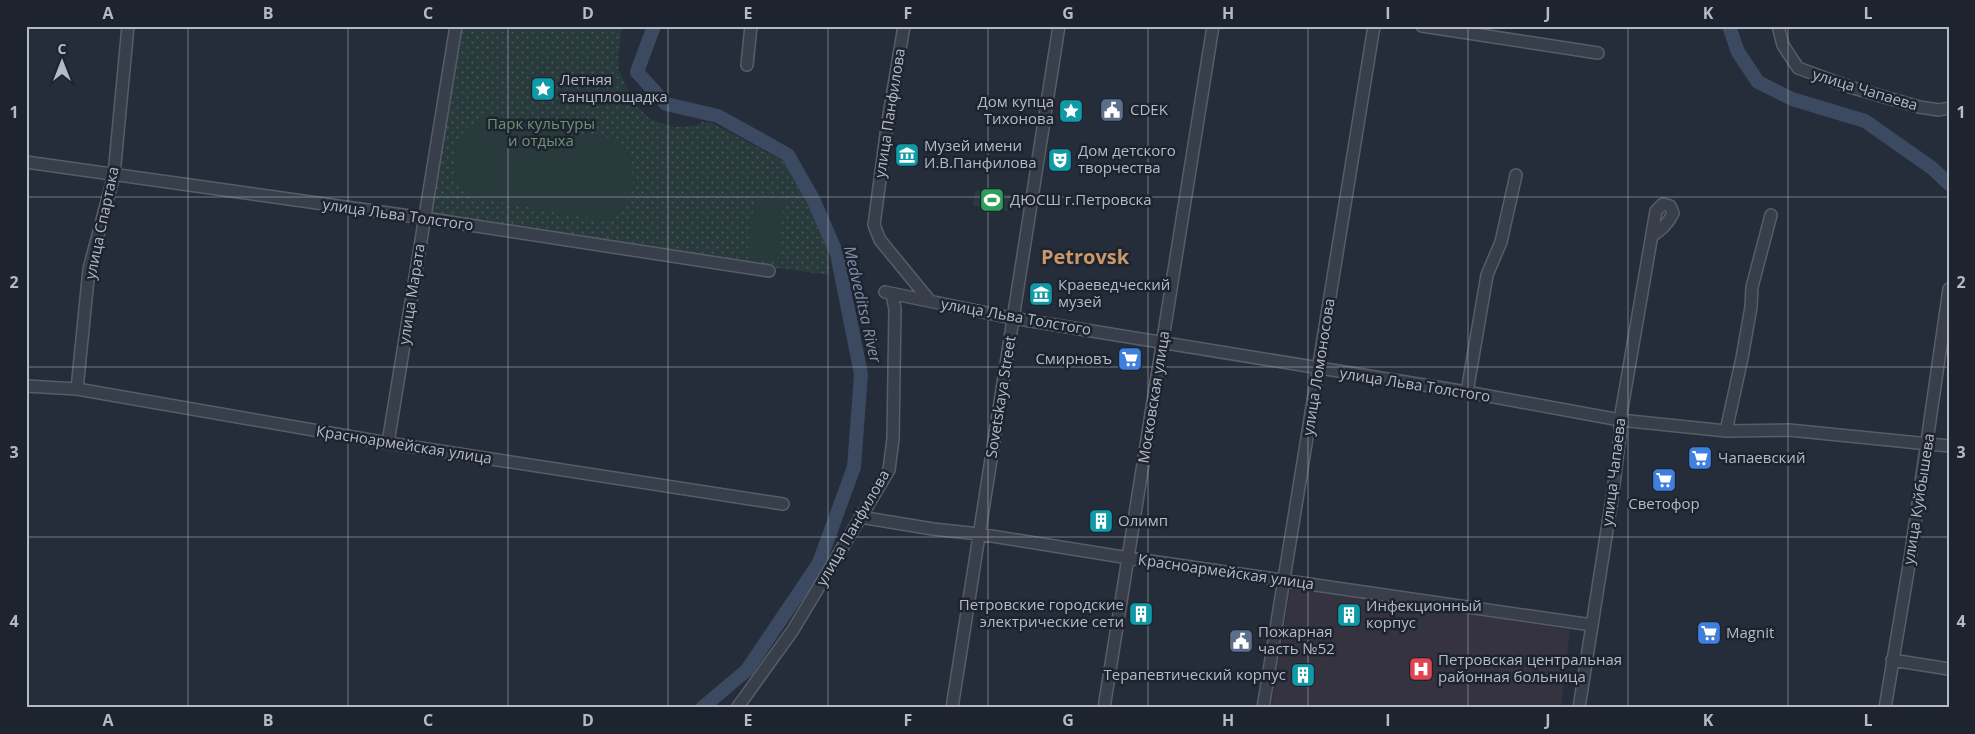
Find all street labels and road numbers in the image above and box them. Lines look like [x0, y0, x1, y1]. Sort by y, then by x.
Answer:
street label: улица Панфилова [869, 47, 909, 179]
street label: улица Чапаева [1810, 64, 1920, 115]
street label: улица Спартака [79, 164, 123, 281]
street label: улица Льва Толстого [321, 194, 475, 234]
street label: улица Марата [393, 242, 429, 346]
street label: улица Льва Толстого [940, 293, 1093, 339]
street label: улица Ломоносова [1297, 297, 1339, 437]
street label: Московская улица [1133, 329, 1173, 465]
street label: Sovetskaya Street [980, 334, 1020, 459]
street label: улица Льва Толстого [1338, 362, 1492, 406]
street label: улица Чапаева [1596, 417, 1630, 527]
street label: Красноармейская улица [315, 420, 493, 468]
street label: улица Куйбышева [1898, 432, 1938, 566]
street label: улица Панфилова [811, 466, 894, 589]
street label: Красноармейская улица [1137, 549, 1316, 593]

